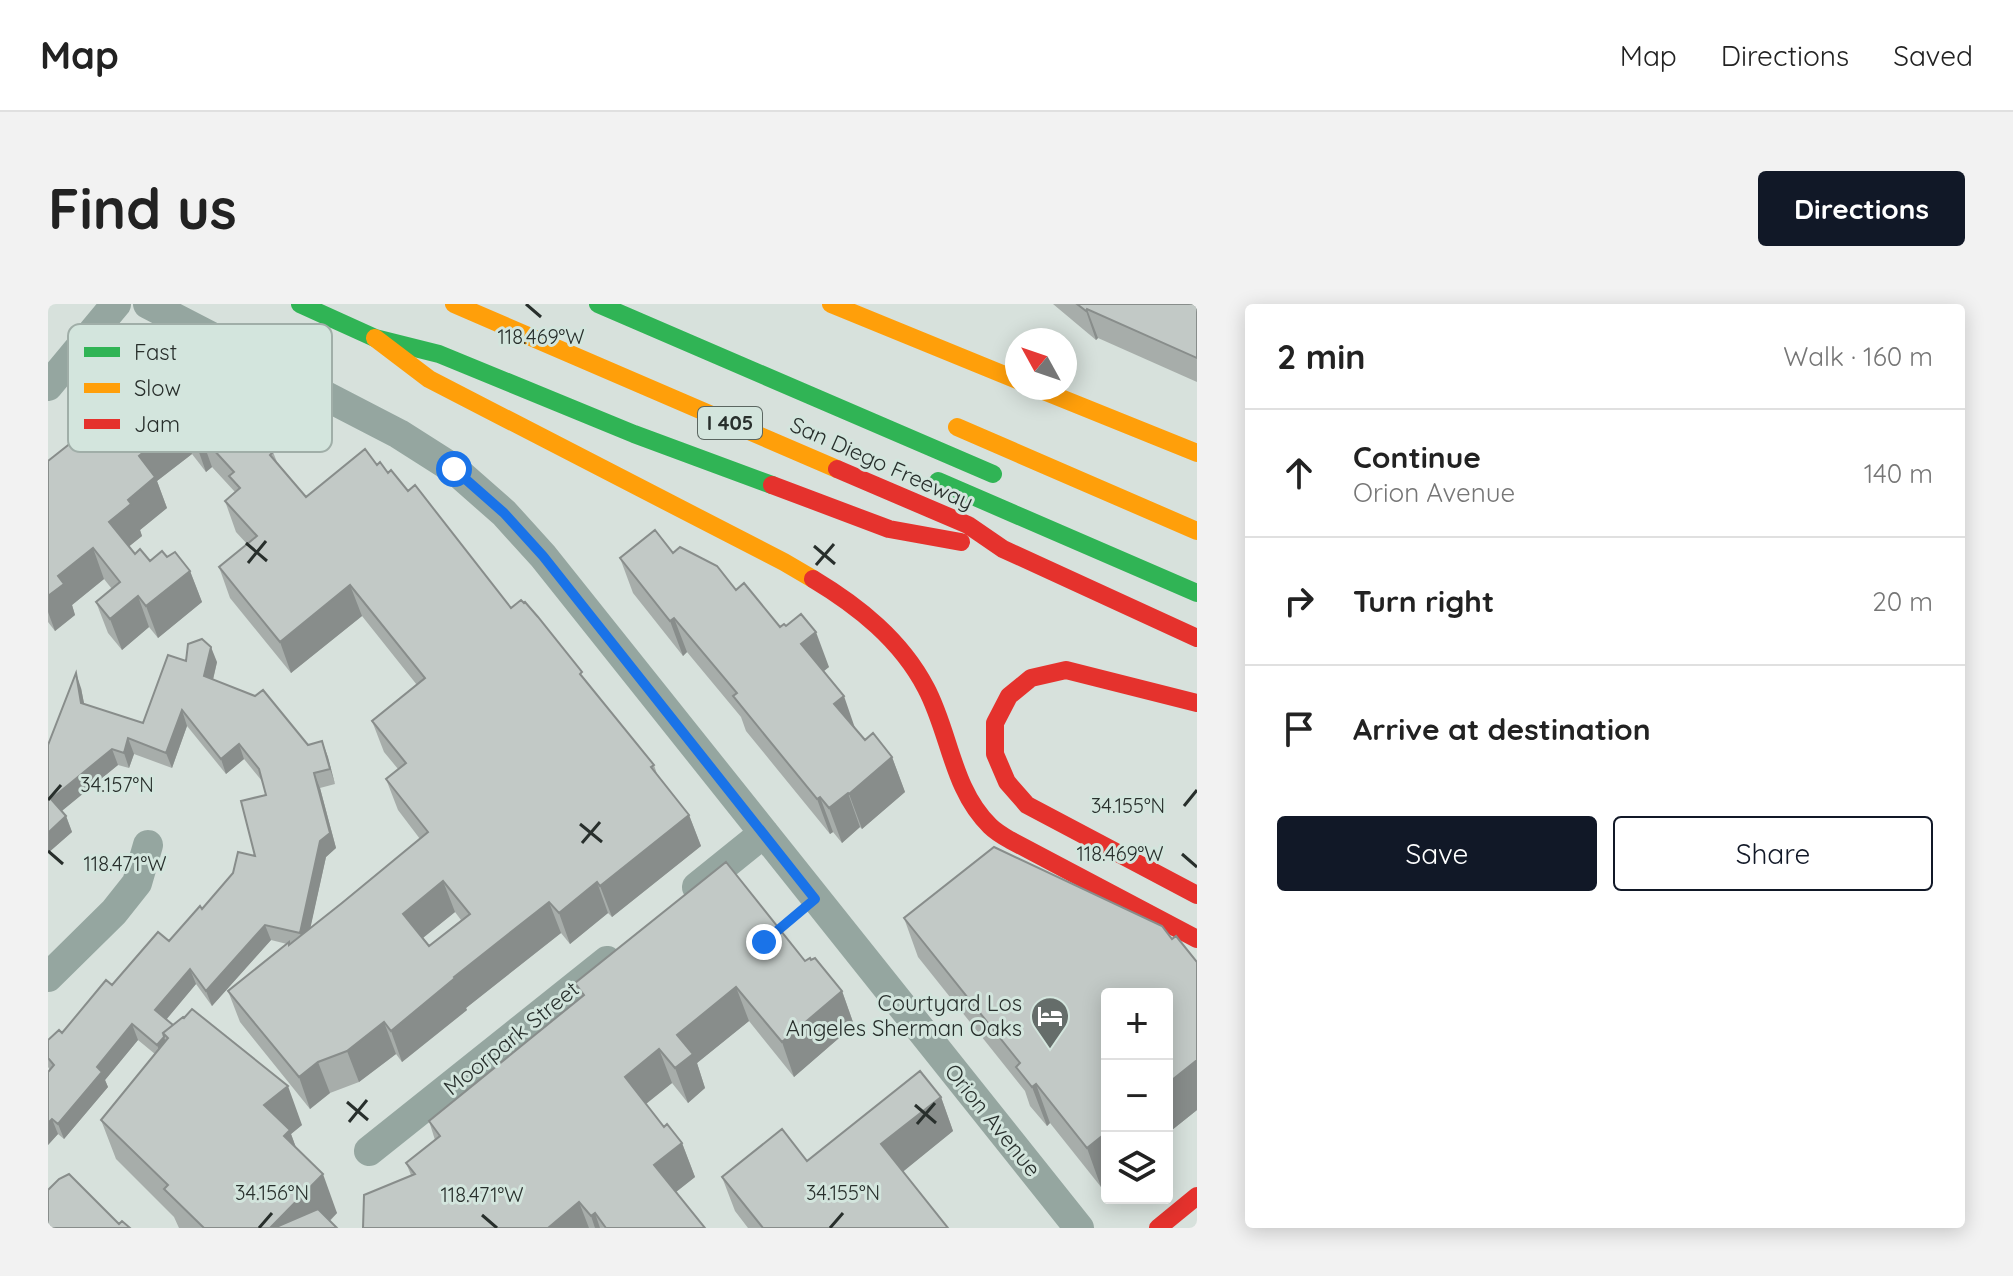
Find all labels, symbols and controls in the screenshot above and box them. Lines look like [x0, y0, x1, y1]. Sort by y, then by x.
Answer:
text: Map [40, 31, 119, 79]
text: Map [1620, 38, 1677, 73]
text: Directions [1721, 38, 1849, 73]
text: Saved [1893, 38, 1973, 73]
button: Directions [1758, 171, 1965, 246]
text: Find us [48, 173, 237, 243]
legend [68, 324, 332, 452]
text: 118.469°W [497, 324, 585, 349]
north arrow [1005, 328, 1077, 400]
text: 2 min [1277, 335, 1366, 378]
text: Fast [134, 338, 177, 366]
text: Walk · 160 m [1783, 340, 1933, 373]
text: Slow [134, 374, 181, 402]
road number: I 405 [698, 407, 762, 439]
text: Jam [134, 410, 180, 438]
street label: San Diego Freeway [786, 410, 978, 516]
text: Continue [1353, 438, 1481, 476]
route start [436, 451, 472, 487]
icon: ahead [1277, 451, 1321, 495]
text: 140 m [1864, 457, 1933, 490]
text: Orion Avenue [1353, 476, 1515, 509]
icon: right [1277, 579, 1321, 623]
text: Turn right [1353, 582, 1494, 620]
text: 20 m [1872, 585, 1933, 618]
icon: arrive [1277, 707, 1321, 751]
text: Arrive at destination [1353, 710, 1651, 748]
text: 34.157°N [80, 772, 154, 797]
text: 34.155°N [1091, 793, 1165, 818]
button: Save [1277, 816, 1597, 891]
button: Share [1613, 816, 1933, 891]
text: 118.469°W [1076, 841, 1164, 866]
text: 118.471°W [83, 851, 167, 876]
route end [746, 924, 782, 960]
street label: Moorpark Street [438, 975, 584, 1101]
map controls [1101, 988, 1173, 1204]
button: + [1101, 988, 1173, 1060]
place label: Courtyard Los Angeles Sherman Oaks [786, 989, 1022, 1042]
hotel icon: Courtyard Los Angeles Sherman Oaks [1029, 995, 1071, 1050]
street label: Orion Avenue [939, 1058, 1047, 1182]
button: − [1101, 1060, 1173, 1132]
button: layers [1101, 1132, 1173, 1204]
text: 34.156°N [235, 1180, 309, 1205]
text: 34.155°N [806, 1180, 880, 1205]
text: 118.471°W [440, 1182, 524, 1207]

